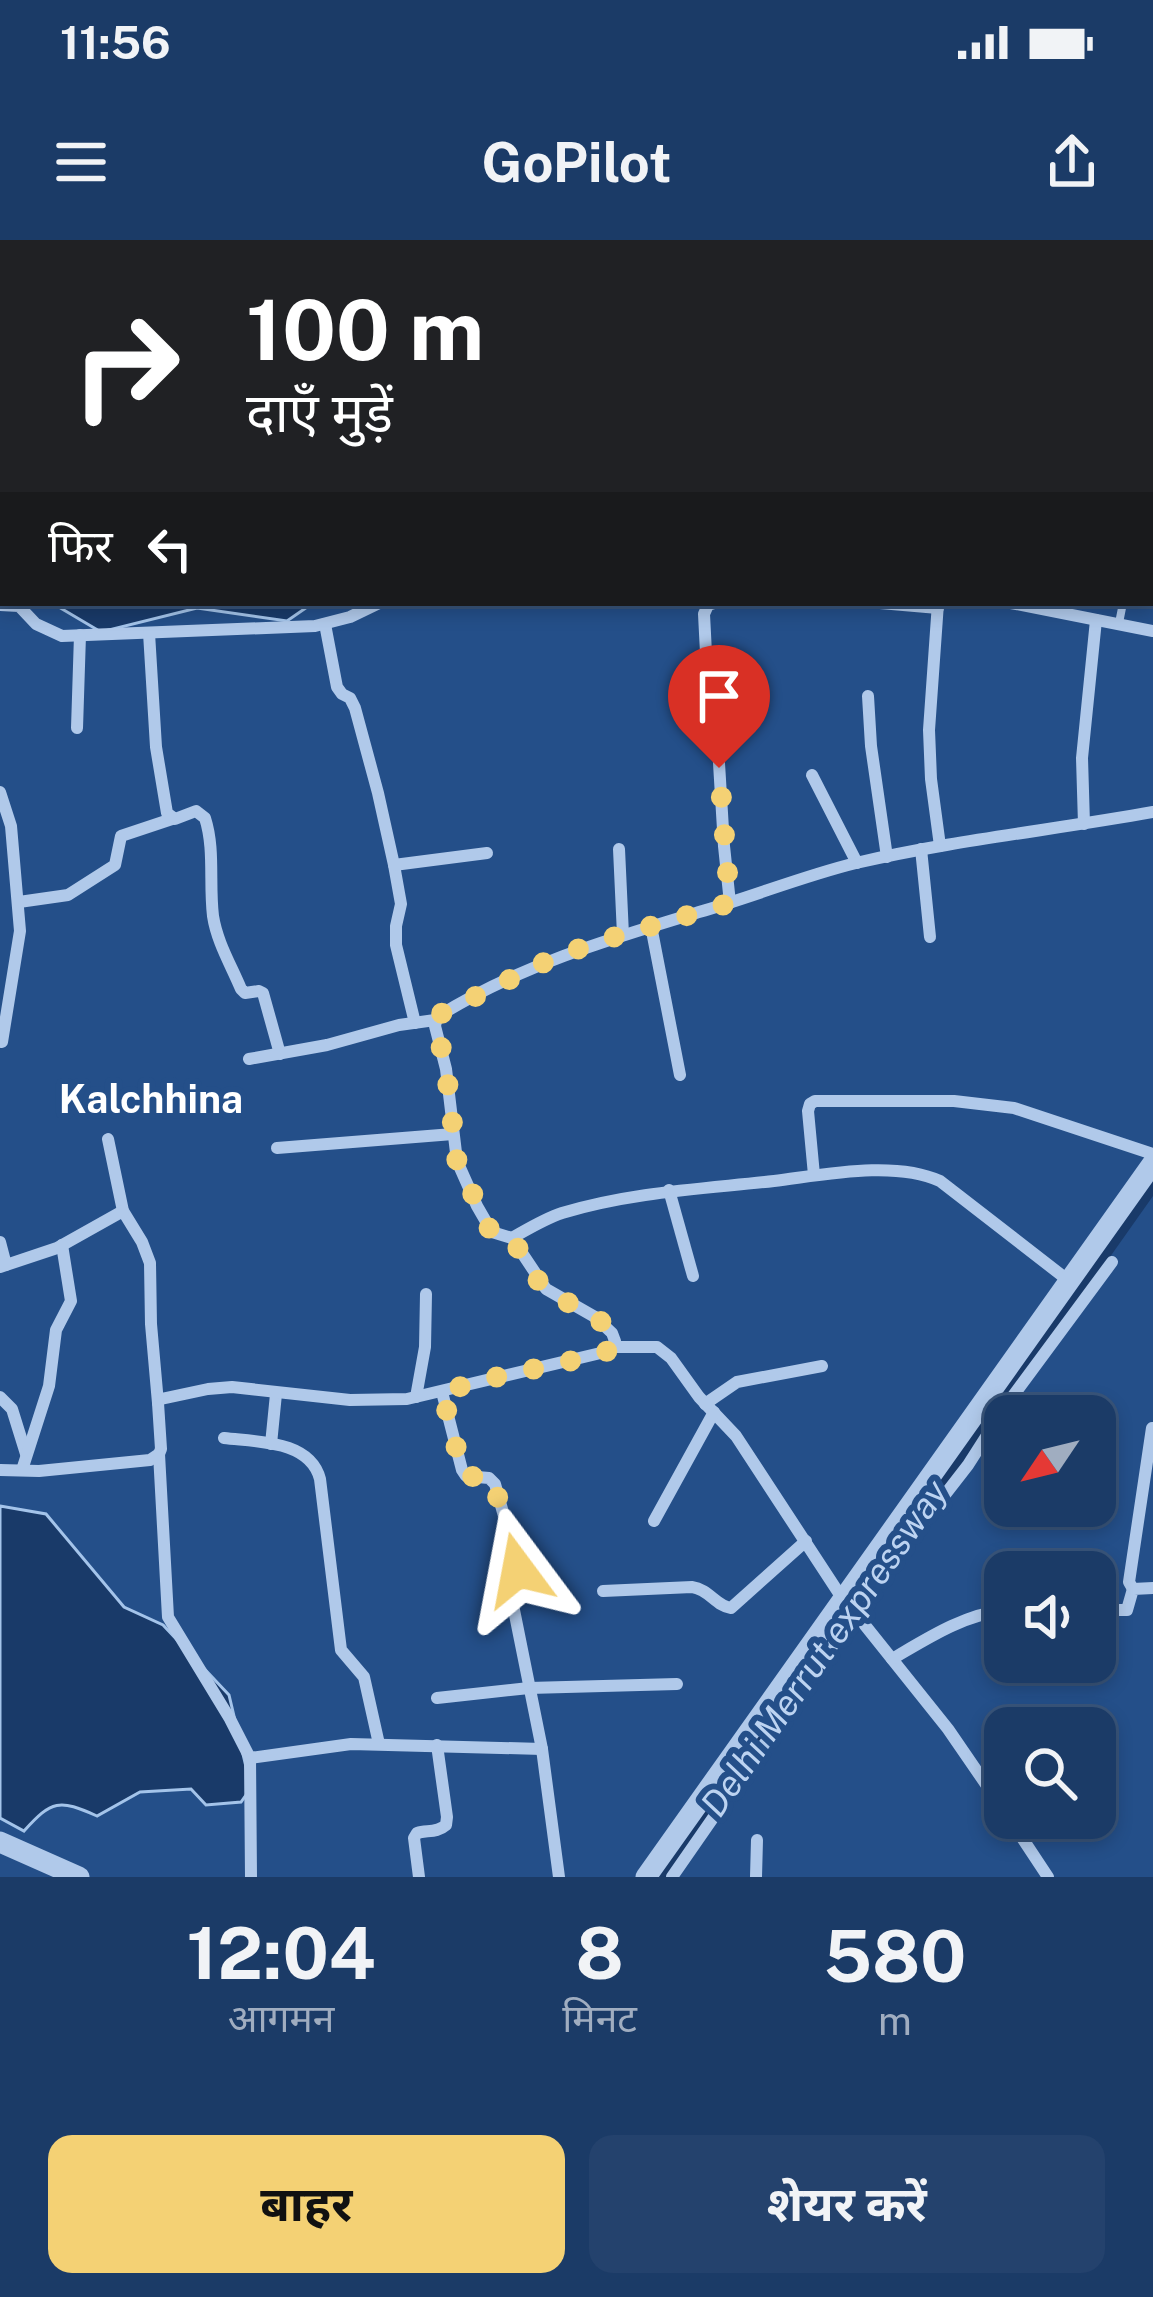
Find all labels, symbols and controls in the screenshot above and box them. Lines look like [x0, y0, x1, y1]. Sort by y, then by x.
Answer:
text: 11:56 [60, 16, 171, 69]
icon: menu [48, 129, 114, 195]
icon: share [1039, 129, 1105, 195]
text: GoPilot [482, 131, 671, 194]
text: 100 m [246, 280, 484, 379]
icon: right [48, 288, 204, 444]
text: दाएँ मुड़ें [246, 381, 393, 444]
icon: left [137, 516, 203, 582]
text: फिर [48, 519, 113, 572]
pin [668, 645, 770, 768]
icon: arrive [686, 663, 752, 729]
district label: Kalchhina [59, 1076, 243, 1122]
north arrow [984, 1395, 1116, 1527]
map controls [984, 1395, 1116, 1839]
water label: Delhi Merrut expressway [692, 1471, 956, 1824]
position arrow [455, 1507, 581, 1633]
button: sound [984, 1551, 1116, 1683]
button: search [984, 1707, 1116, 1839]
text: 12:04 [186, 1911, 376, 1995]
text: 8 [575, 1911, 624, 1995]
text: 580 [823, 1914, 967, 1998]
text: आगमन [228, 1995, 335, 2041]
text: मिनट [562, 1995, 637, 2041]
text: m [878, 1998, 912, 2044]
button: बाहर [48, 2135, 565, 2273]
button: शेयर करें [589, 2135, 1105, 2273]

